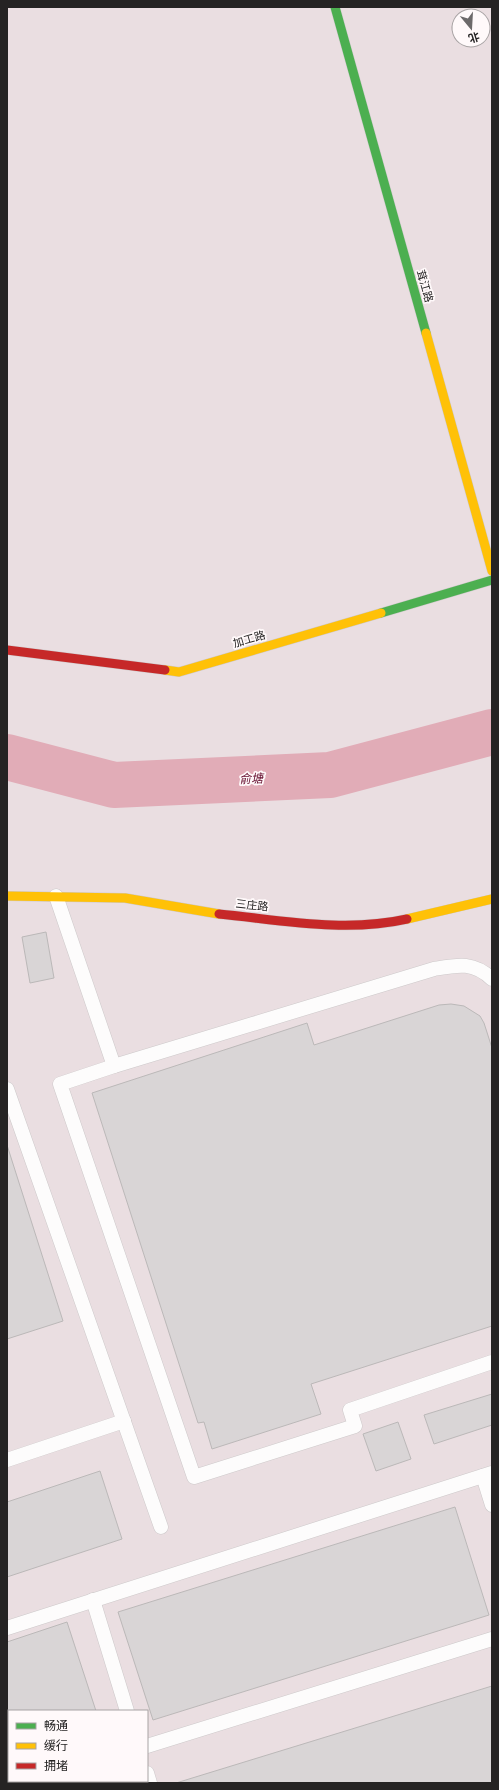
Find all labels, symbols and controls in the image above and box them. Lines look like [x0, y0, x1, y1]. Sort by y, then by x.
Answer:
north arrow [451, 8, 491, 48]
text: 北 [467, 29, 481, 46]
street label: 茸江路 [414, 268, 436, 304]
street label: 加工路 [231, 628, 267, 650]
water label: 俞塘 [239, 770, 265, 788]
street label: 三庄路 [235, 896, 269, 914]
legend [8, 1710, 148, 1782]
text: 畅通 [44, 1718, 68, 1734]
text: 缓行 [44, 1738, 68, 1754]
text: 拥堵 [44, 1758, 68, 1774]

